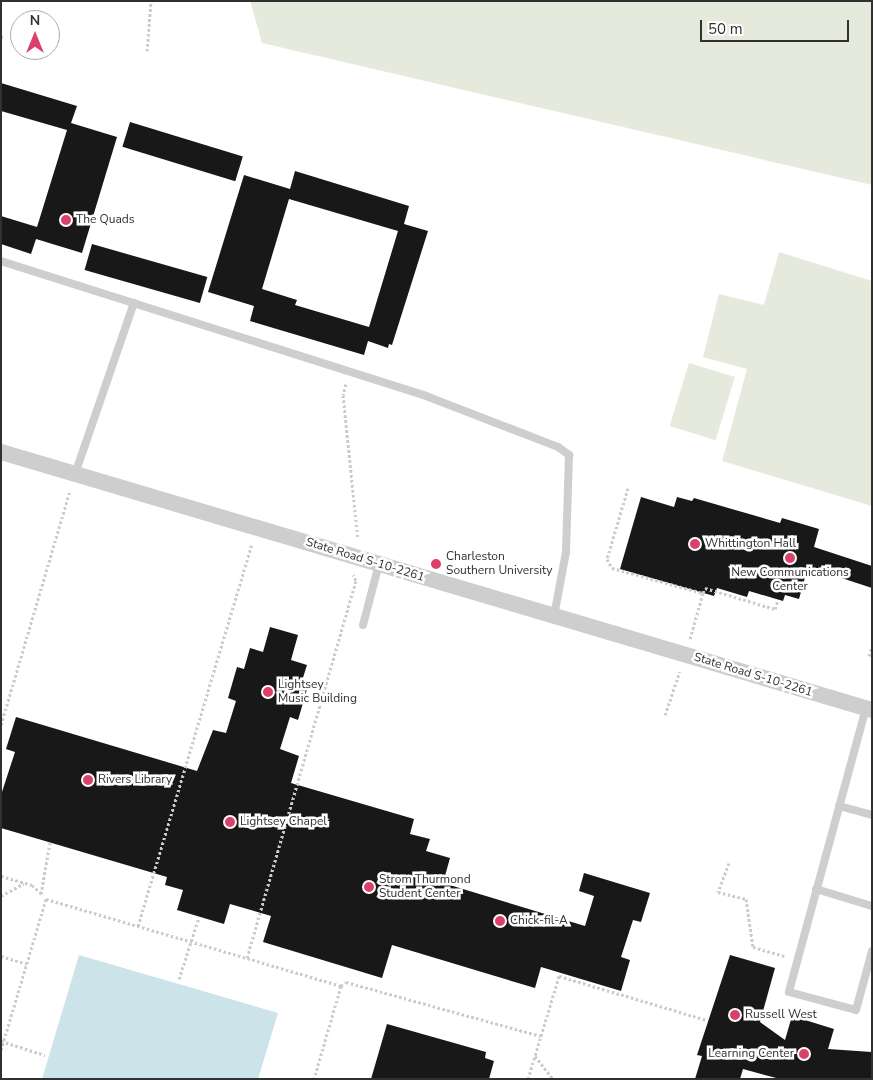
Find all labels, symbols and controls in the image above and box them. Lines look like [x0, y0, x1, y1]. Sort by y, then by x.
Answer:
north arrow [10, 10, 60, 60]
scale bar [703, 10, 852, 42]
text: N [30, 11, 40, 30]
text: 50 m [708, 19, 743, 39]
place label: The Quads [76, 213, 135, 227]
marker: The Quads [60, 214, 72, 226]
street label: State Road S-10-2261 [304, 535, 426, 585]
place label: Whittington Hall [705, 537, 796, 551]
marker: Whittington Hall [689, 538, 701, 550]
place label: Charleston Southern University [446, 550, 552, 578]
marker: New Communications Center [784, 552, 796, 564]
marker: Charleston Southern University [430, 558, 442, 570]
place label: New Communications Center [731, 566, 849, 594]
street label: State Road S-10-2261 [692, 650, 814, 700]
place label: Lightsey Music Building [278, 678, 357, 706]
marker: Lightsey Music Building [262, 686, 274, 698]
place label: Rivers Library [98, 773, 172, 787]
marker: Rivers Library [82, 774, 94, 786]
place label: Lightsey Chapel [240, 815, 327, 829]
marker: Lightsey Chapel [224, 816, 236, 828]
place label: Strom Thurmond Student Center [379, 873, 471, 901]
marker: Strom Thurmond Student Center [363, 881, 375, 893]
place label: Chick-fil-A [510, 914, 568, 928]
marker: Chick-fil-A [494, 915, 506, 927]
place label: Russell West [745, 1008, 817, 1022]
marker: Russell West [729, 1009, 741, 1021]
place label: Learning Center [708, 1047, 794, 1061]
marker: Learning Center [798, 1048, 810, 1060]

